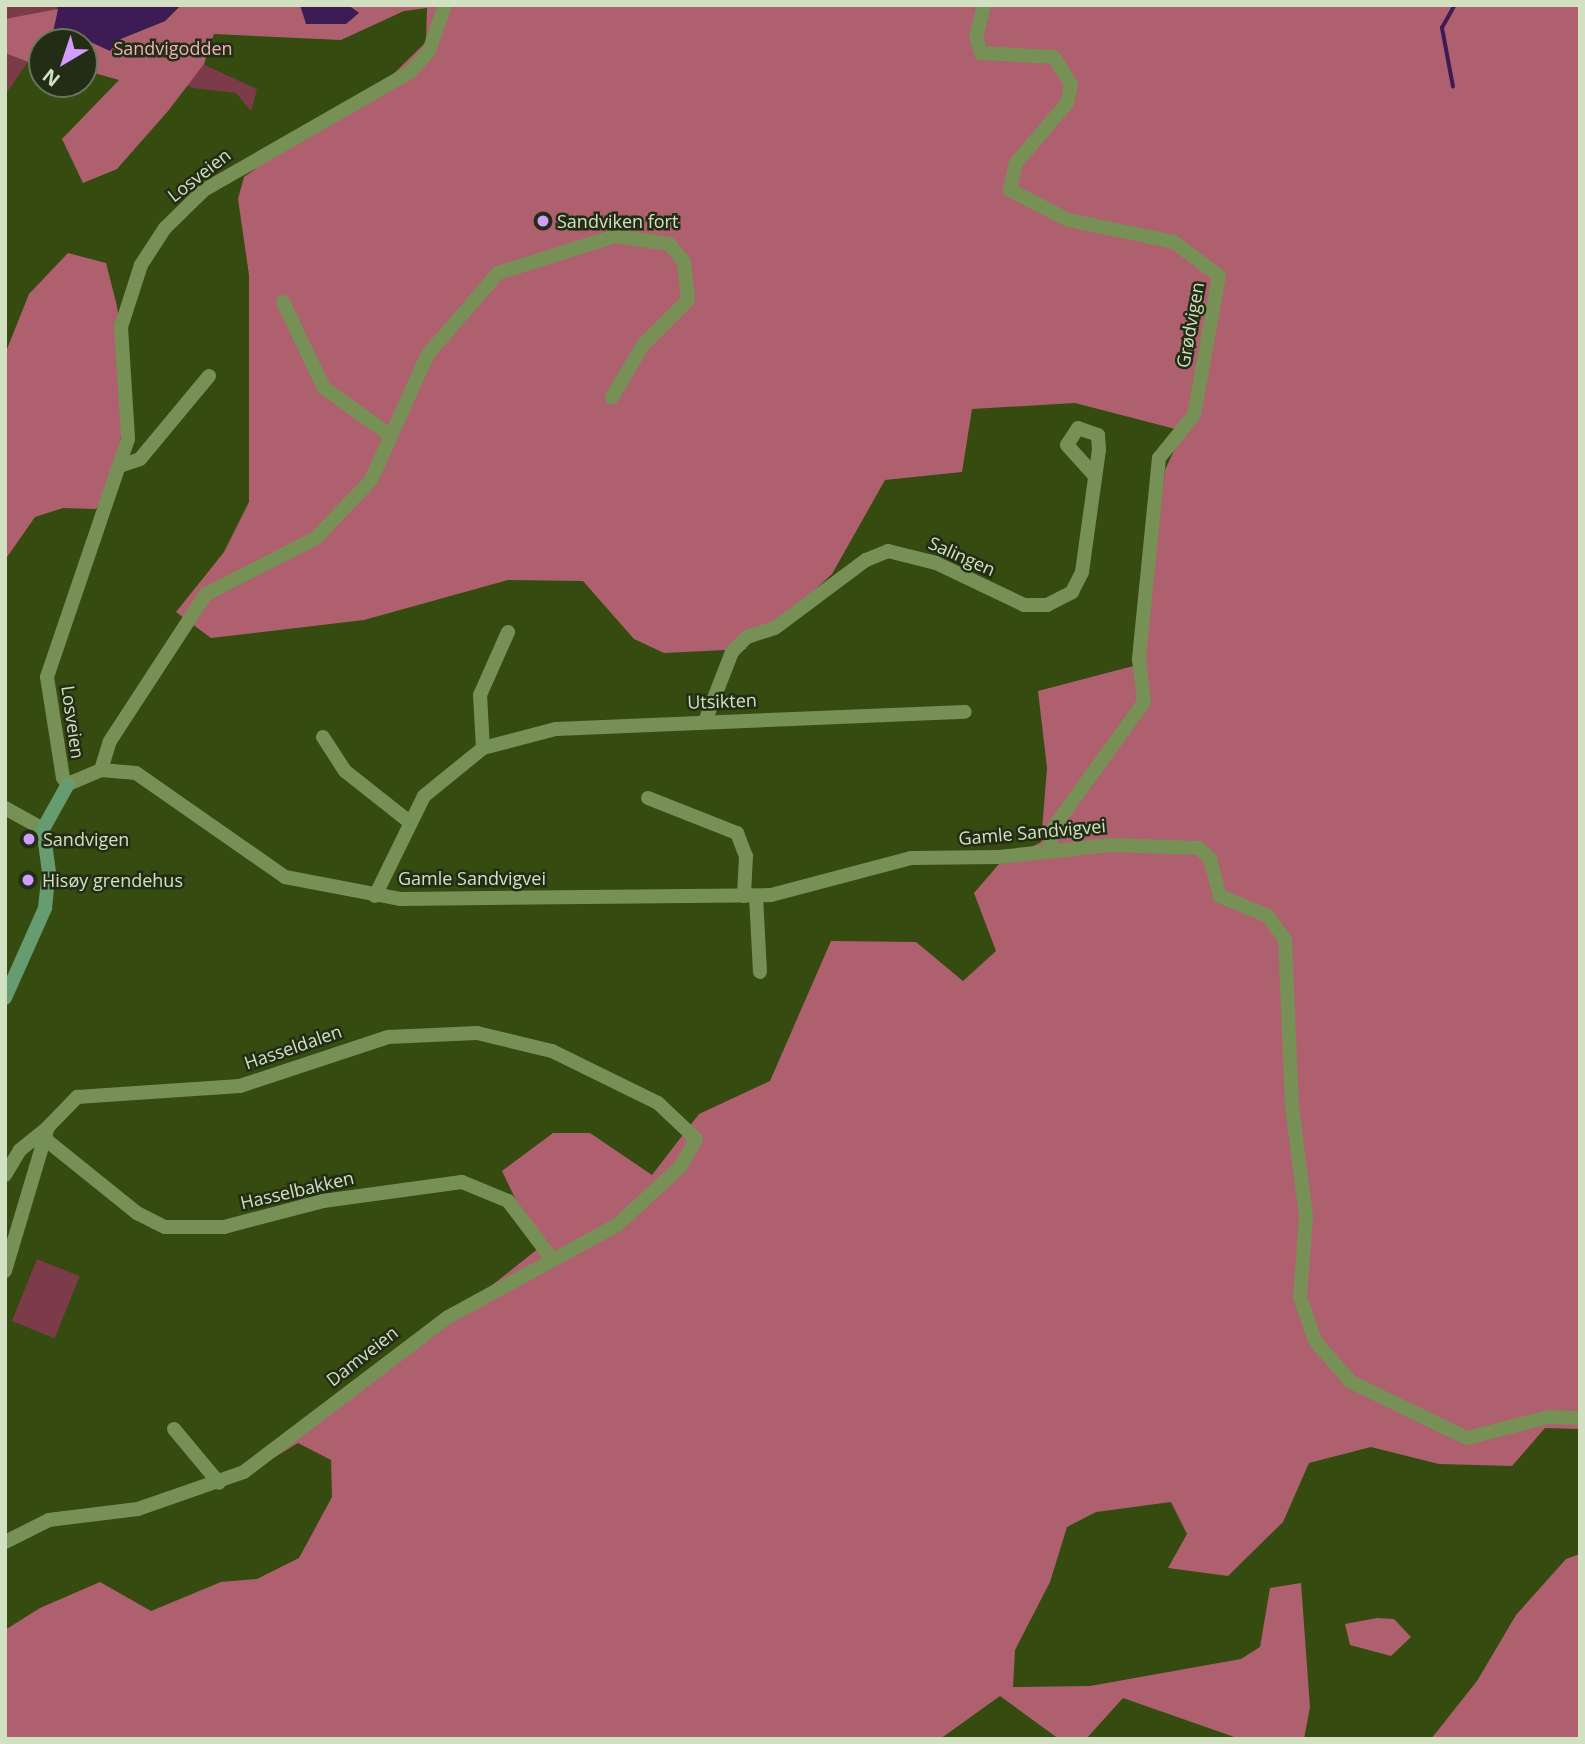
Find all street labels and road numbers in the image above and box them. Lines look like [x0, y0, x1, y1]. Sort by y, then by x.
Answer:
street label: Losveien [163, 144, 235, 206]
street label: Grødvigen [1172, 280, 1208, 370]
street label: Salingen [925, 532, 999, 580]
street label: Losveien [57, 684, 89, 760]
street label: Utsikten [687, 689, 757, 713]
street label: Gamle Sandvigvei [957, 815, 1107, 849]
street label: Gamle Sandvigvei [398, 867, 546, 889]
street label: Hasseldalen [241, 1020, 345, 1074]
street label: Hasselbakken [238, 1166, 356, 1214]
street label: Damveien [322, 1321, 402, 1391]

